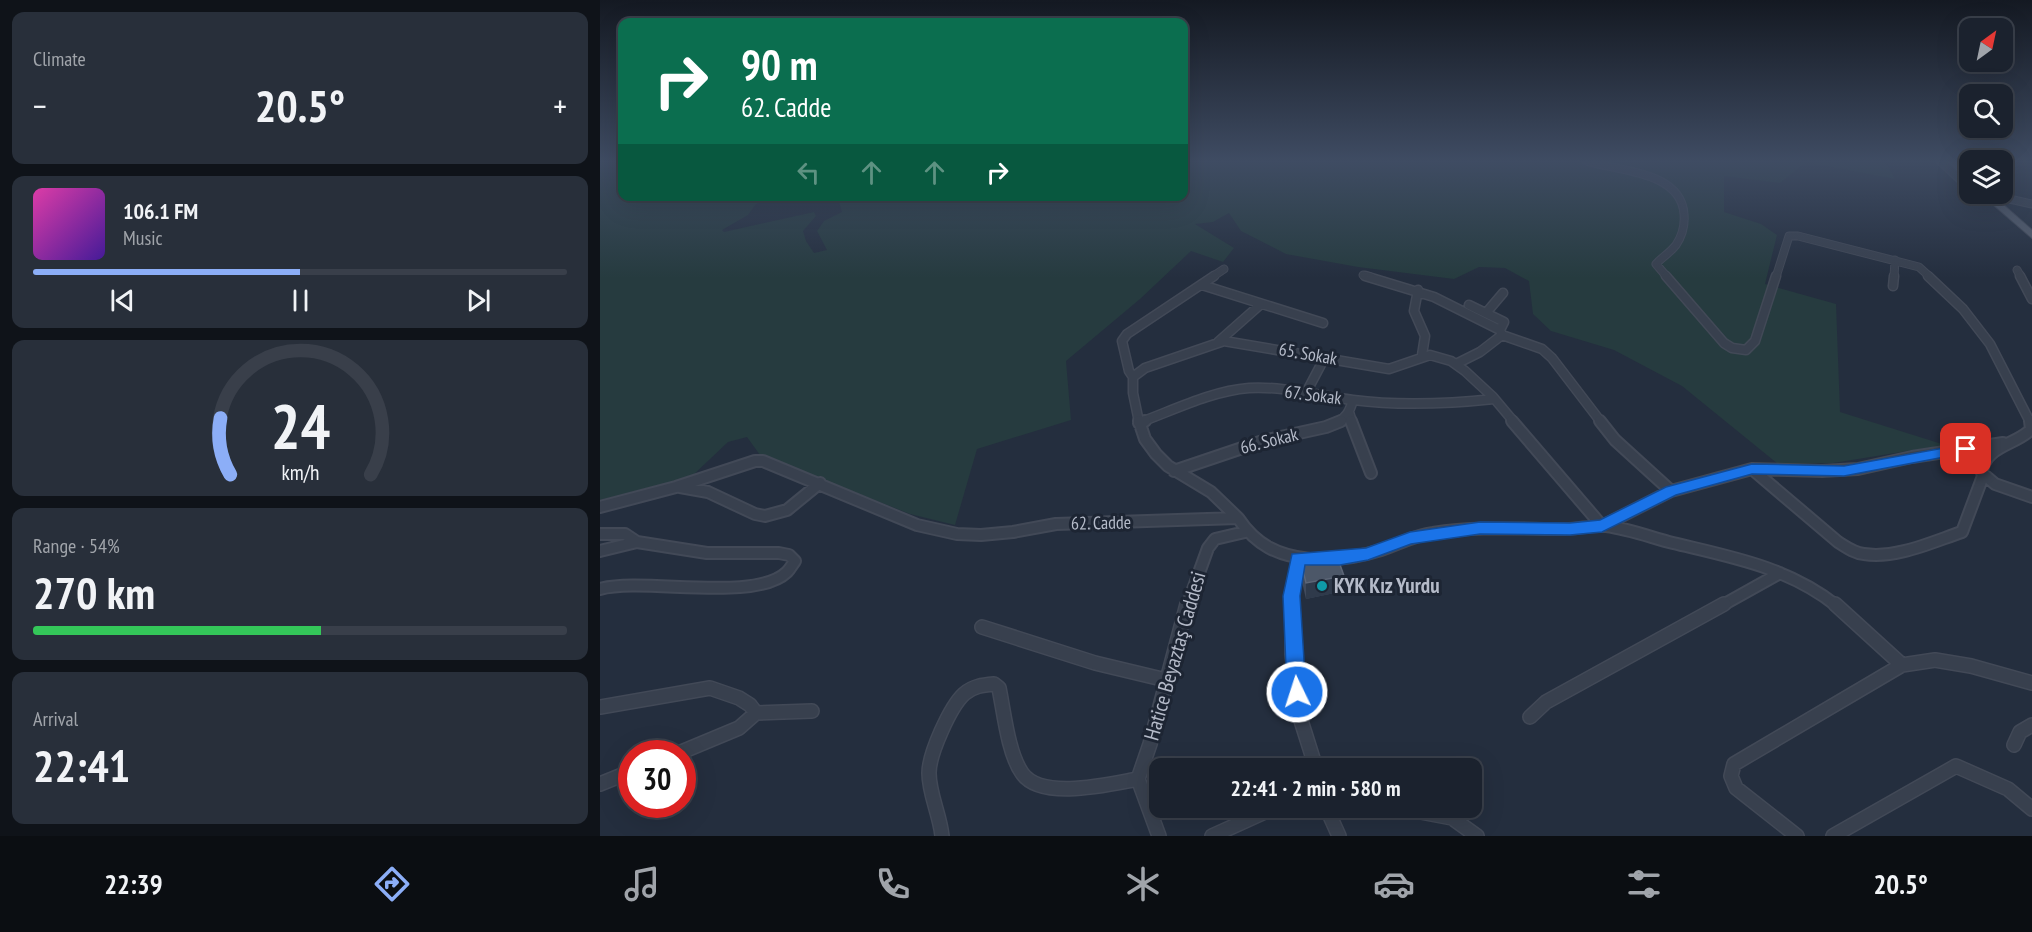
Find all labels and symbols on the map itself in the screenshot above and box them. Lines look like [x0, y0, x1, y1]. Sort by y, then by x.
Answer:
north arrow [1959, 18, 2013, 72]
street label: 65. Sokak [1277, 337, 1339, 370]
street label: 67. Sokak [1283, 380, 1343, 409]
street label: 66. Sokak [1238, 422, 1300, 459]
pin [1940, 423, 1991, 474]
street label: 62. Cadde [1071, 510, 1131, 535]
street label: Hatice Beyaztaş Caddesi [1138, 568, 1212, 743]
place label: KYK Kız Yurdu [1334, 572, 1440, 599]
marker: KYK Kız Yurdu [1315, 579, 1329, 593]
position arrow [1265, 660, 1329, 724]
speed limit sign: 30 [618, 740, 696, 818]

